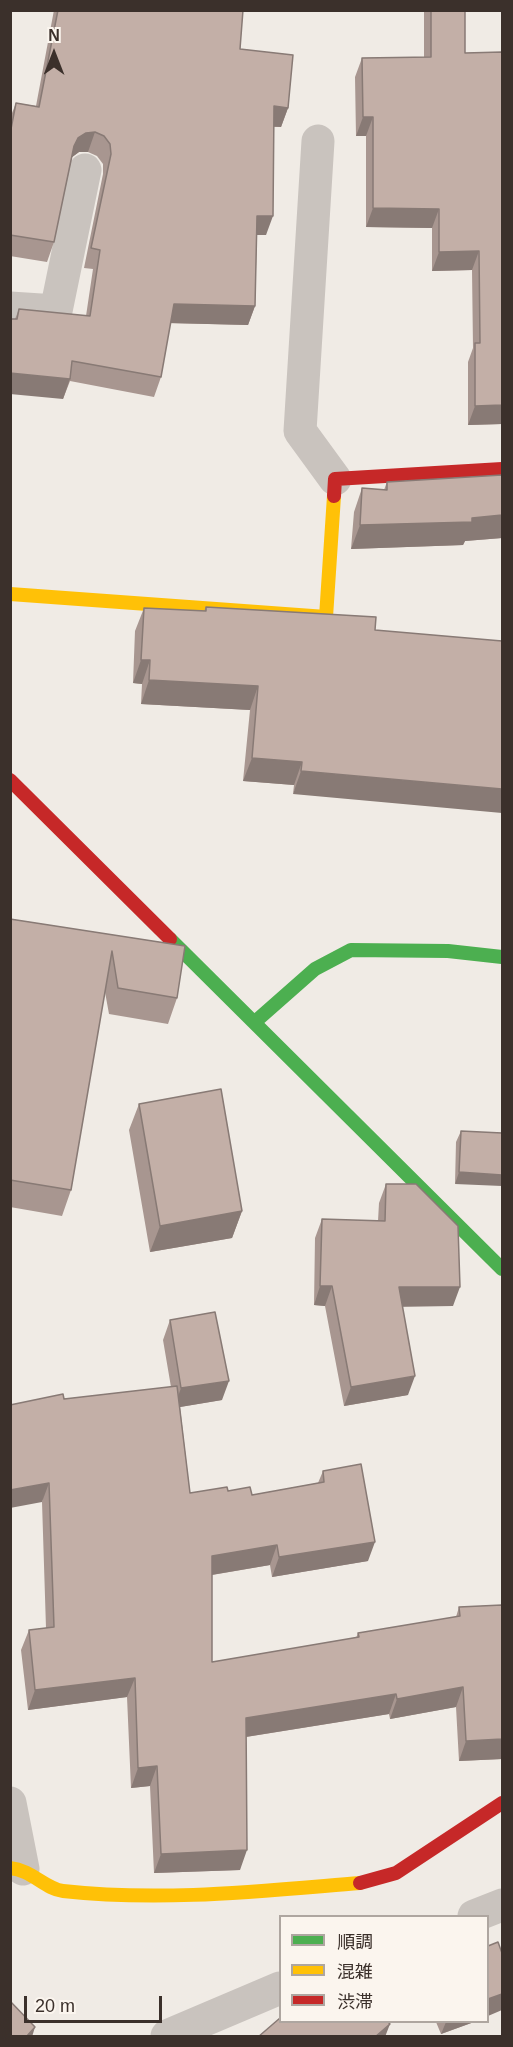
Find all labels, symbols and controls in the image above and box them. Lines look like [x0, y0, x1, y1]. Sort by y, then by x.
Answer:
north arrow [24, 24, 84, 84]
text: N [48, 27, 60, 44]
legend [279, 1915, 489, 2023]
text: 順調 [337, 1932, 373, 1952]
text: 混雑 [337, 1962, 373, 1982]
scale bar [27, 1984, 165, 2022]
text: 渋滞 [337, 1992, 373, 2012]
text: 20 m [35, 1996, 75, 2016]

